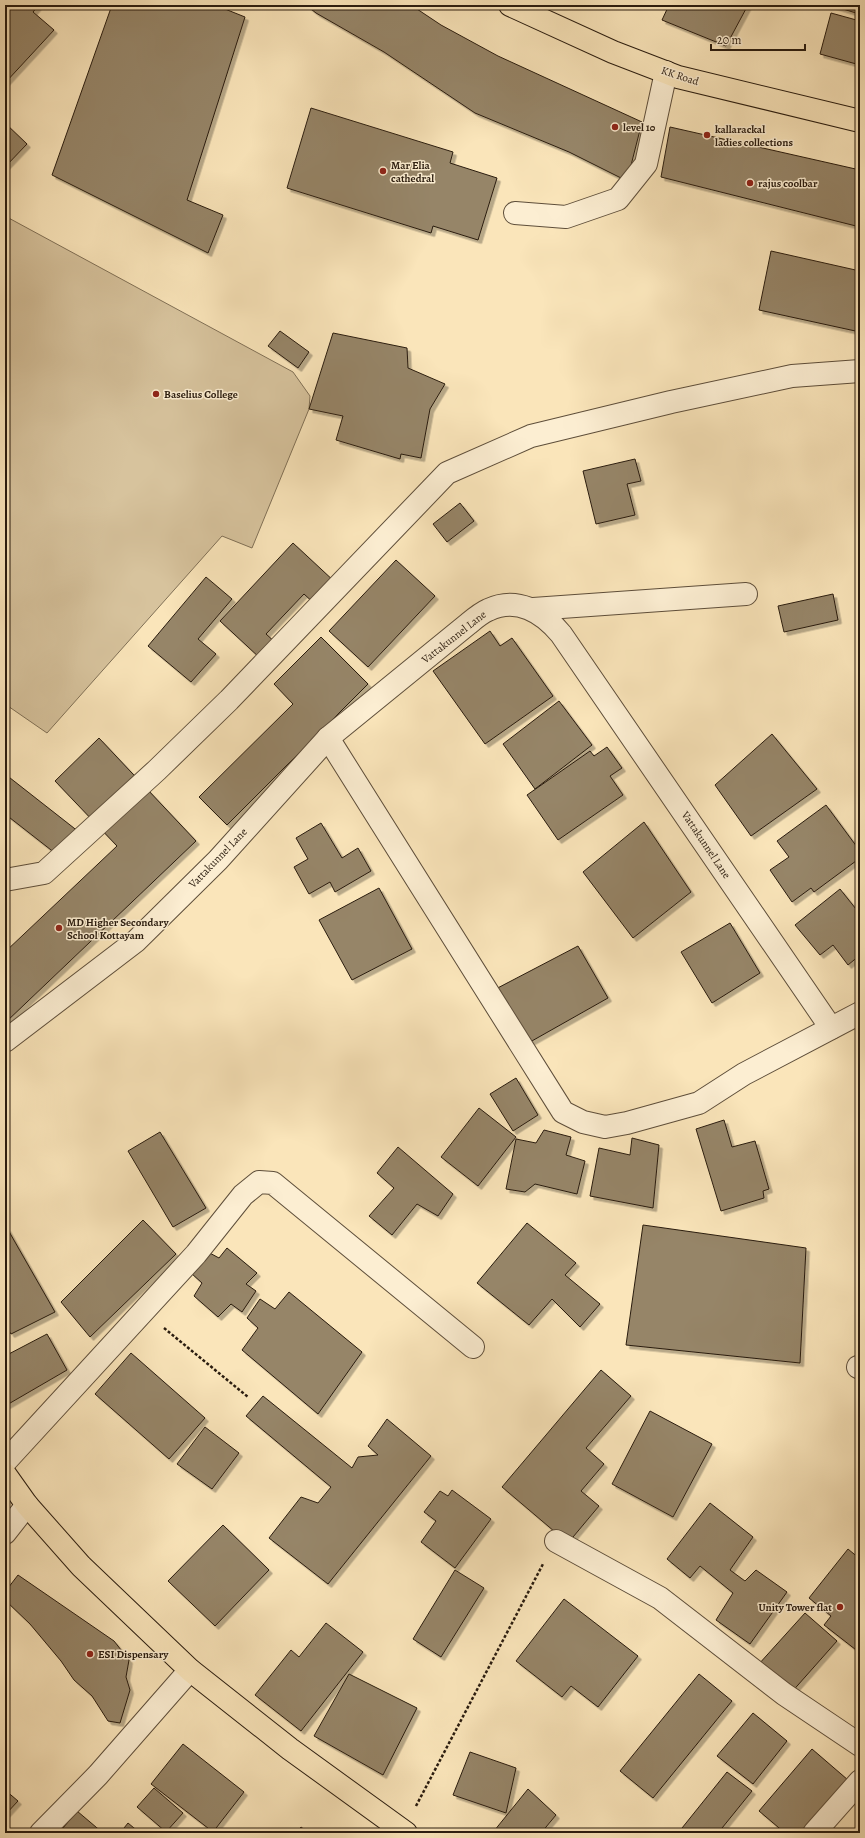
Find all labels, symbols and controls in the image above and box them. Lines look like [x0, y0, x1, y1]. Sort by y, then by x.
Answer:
scale bar [711, 26, 805, 52]
text: 20 m [717, 32, 741, 48]
street label: KK Road [659, 63, 701, 89]
place label: level 10 [623, 120, 656, 135]
marker: level 10 [610, 122, 620, 132]
place label: kallarackal ladies collections [715, 122, 793, 150]
marker: kallarackal ladies collections [702, 130, 712, 140]
place label: Mar Elia cathedral [391, 158, 434, 186]
marker: Mar Elia cathedral [378, 166, 388, 176]
place label: rajus coolbar [758, 176, 818, 191]
marker: rajus coolbar [745, 178, 755, 188]
place label: Baselius College [164, 387, 238, 402]
marker: Baselius College [151, 389, 161, 399]
street label: Vattakunnel Lane [418, 607, 490, 668]
street label: Vattakunnel Lane [677, 808, 734, 882]
street label: Vattakunnel Lane [185, 825, 251, 892]
place label: MD Higher Secondary School Kottayam [67, 915, 169, 943]
marker: MD Higher Secondary School Kottayam [54, 923, 64, 933]
place label: Unity Tower flat [759, 1600, 832, 1615]
marker: Unity Tower flat [835, 1602, 845, 1612]
place label: ESI Dispensary [98, 1647, 169, 1662]
marker: ESI Dispensary [85, 1649, 95, 1659]

